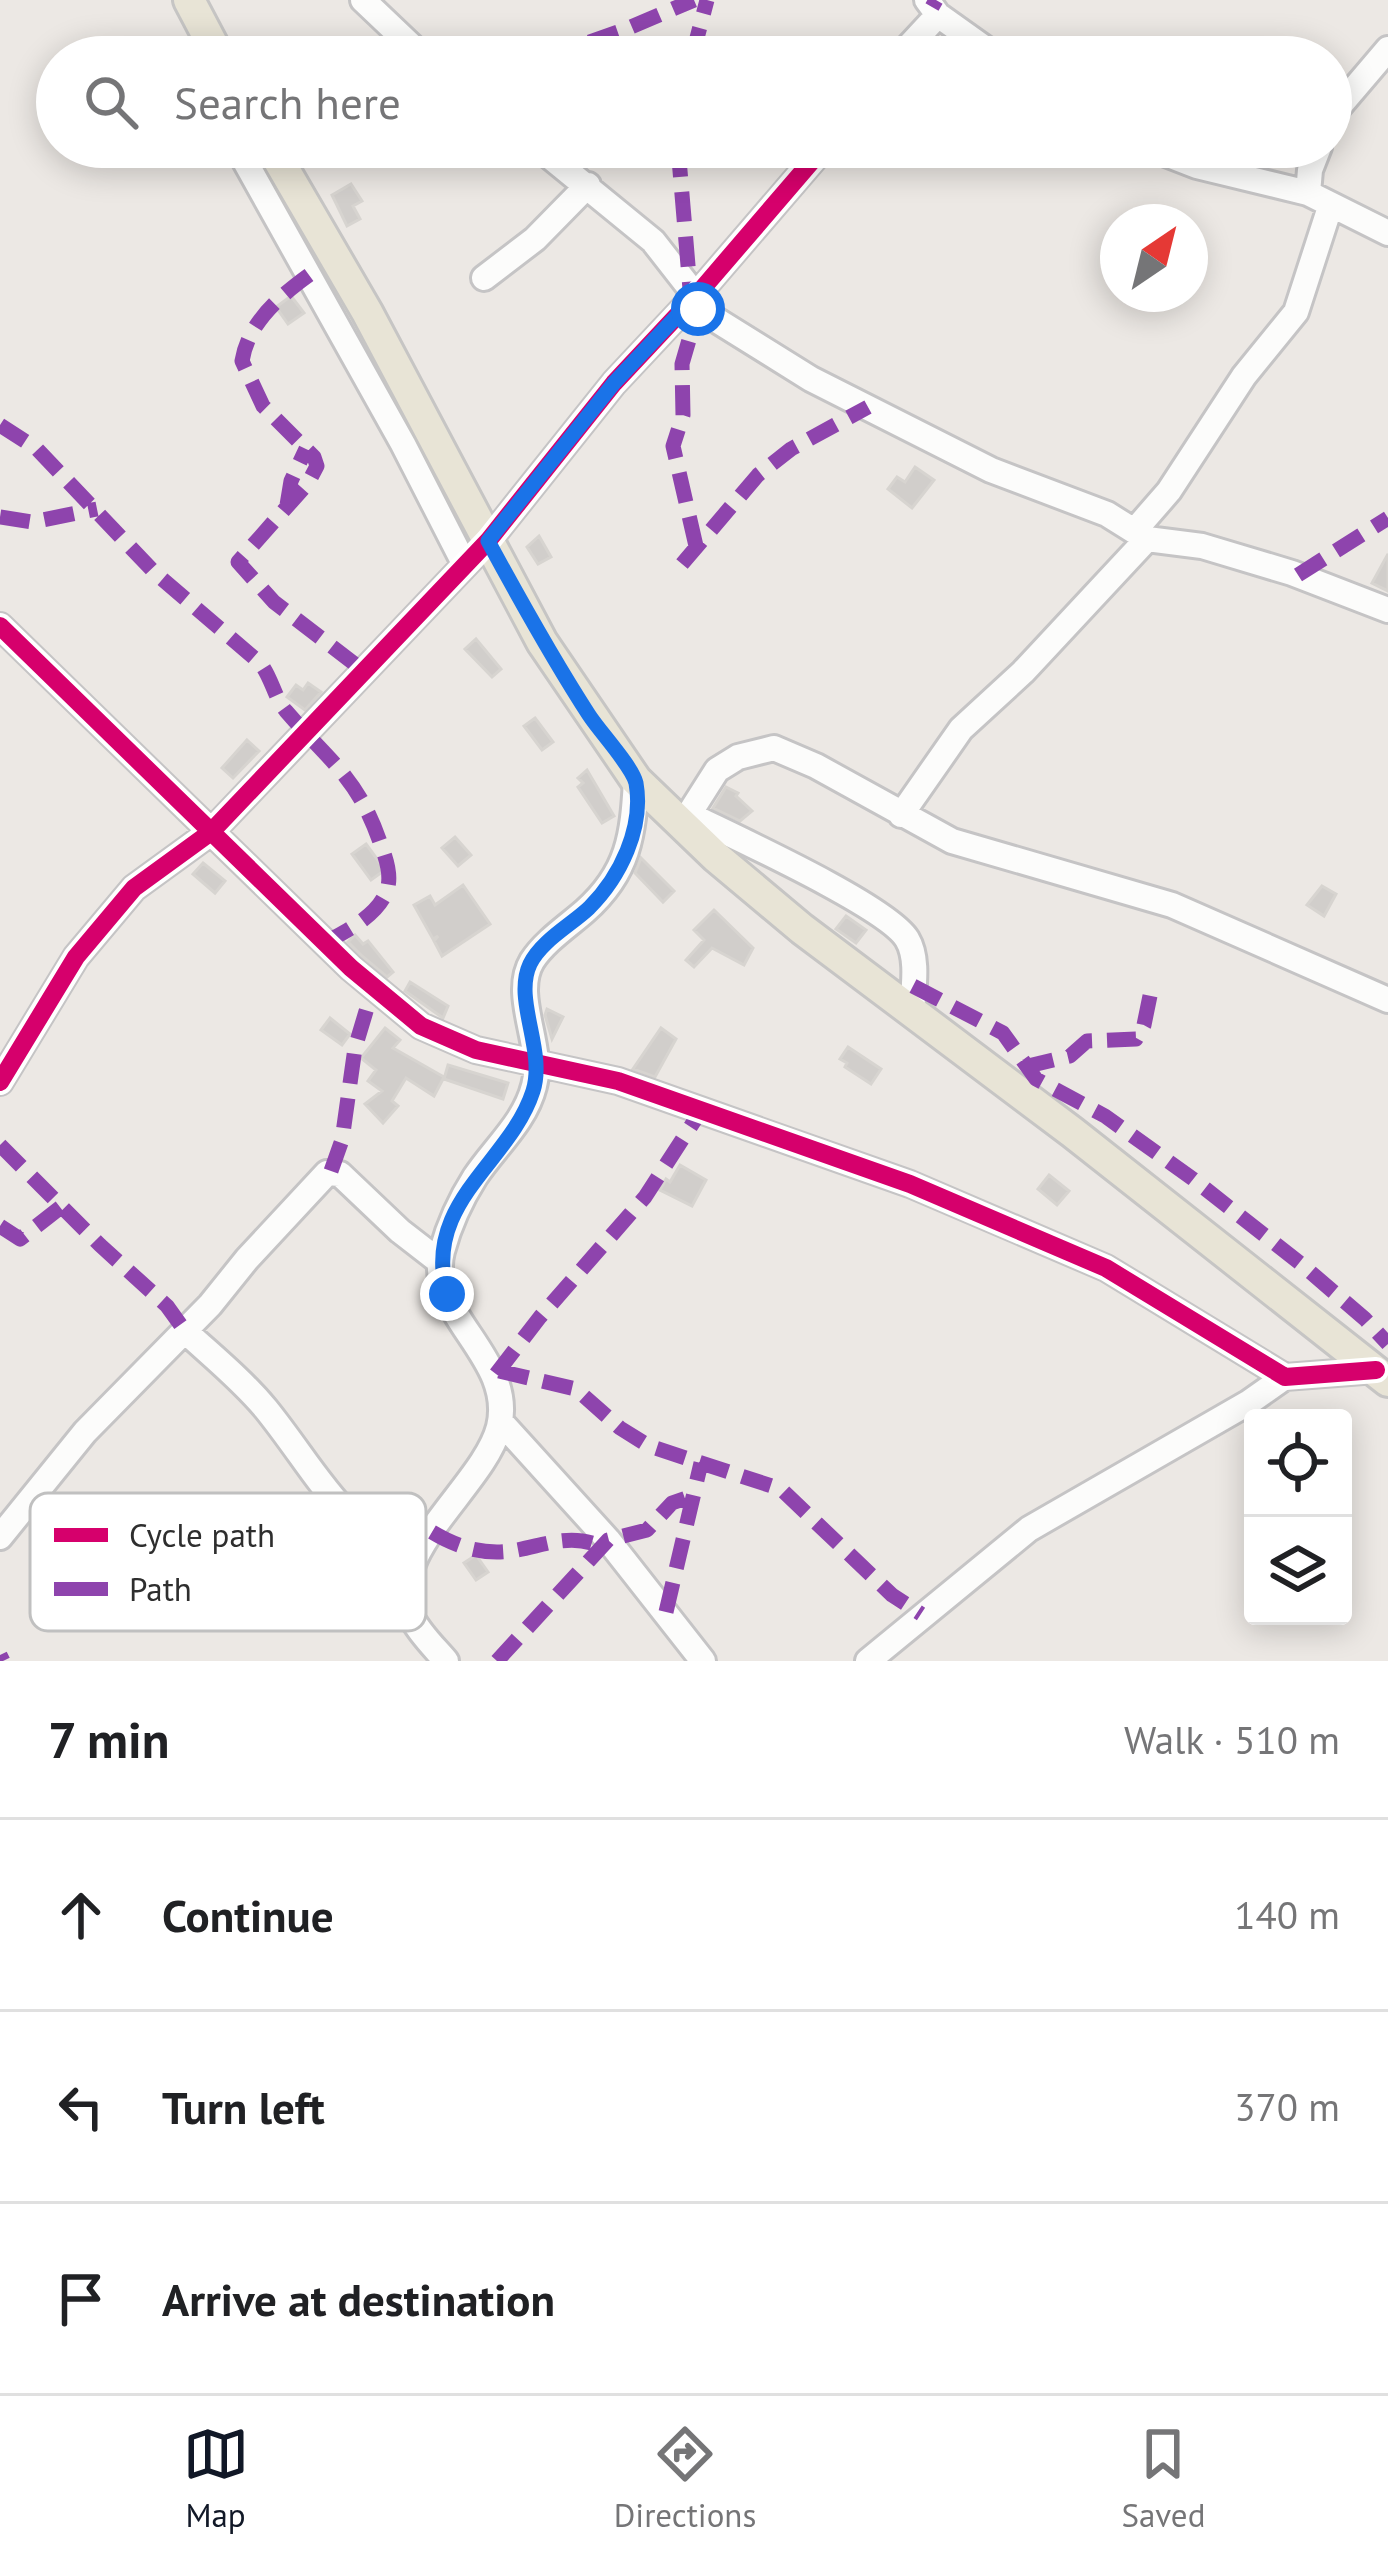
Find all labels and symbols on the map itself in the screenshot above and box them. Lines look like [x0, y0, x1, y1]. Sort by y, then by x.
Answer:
north arrow [1100, 204, 1208, 312]
route start [671, 282, 725, 336]
route end [420, 1267, 474, 1321]
legend [30, 1493, 426, 1631]
text: Cycle path [129, 1513, 275, 1556]
text: Path [129, 1567, 192, 1610]

